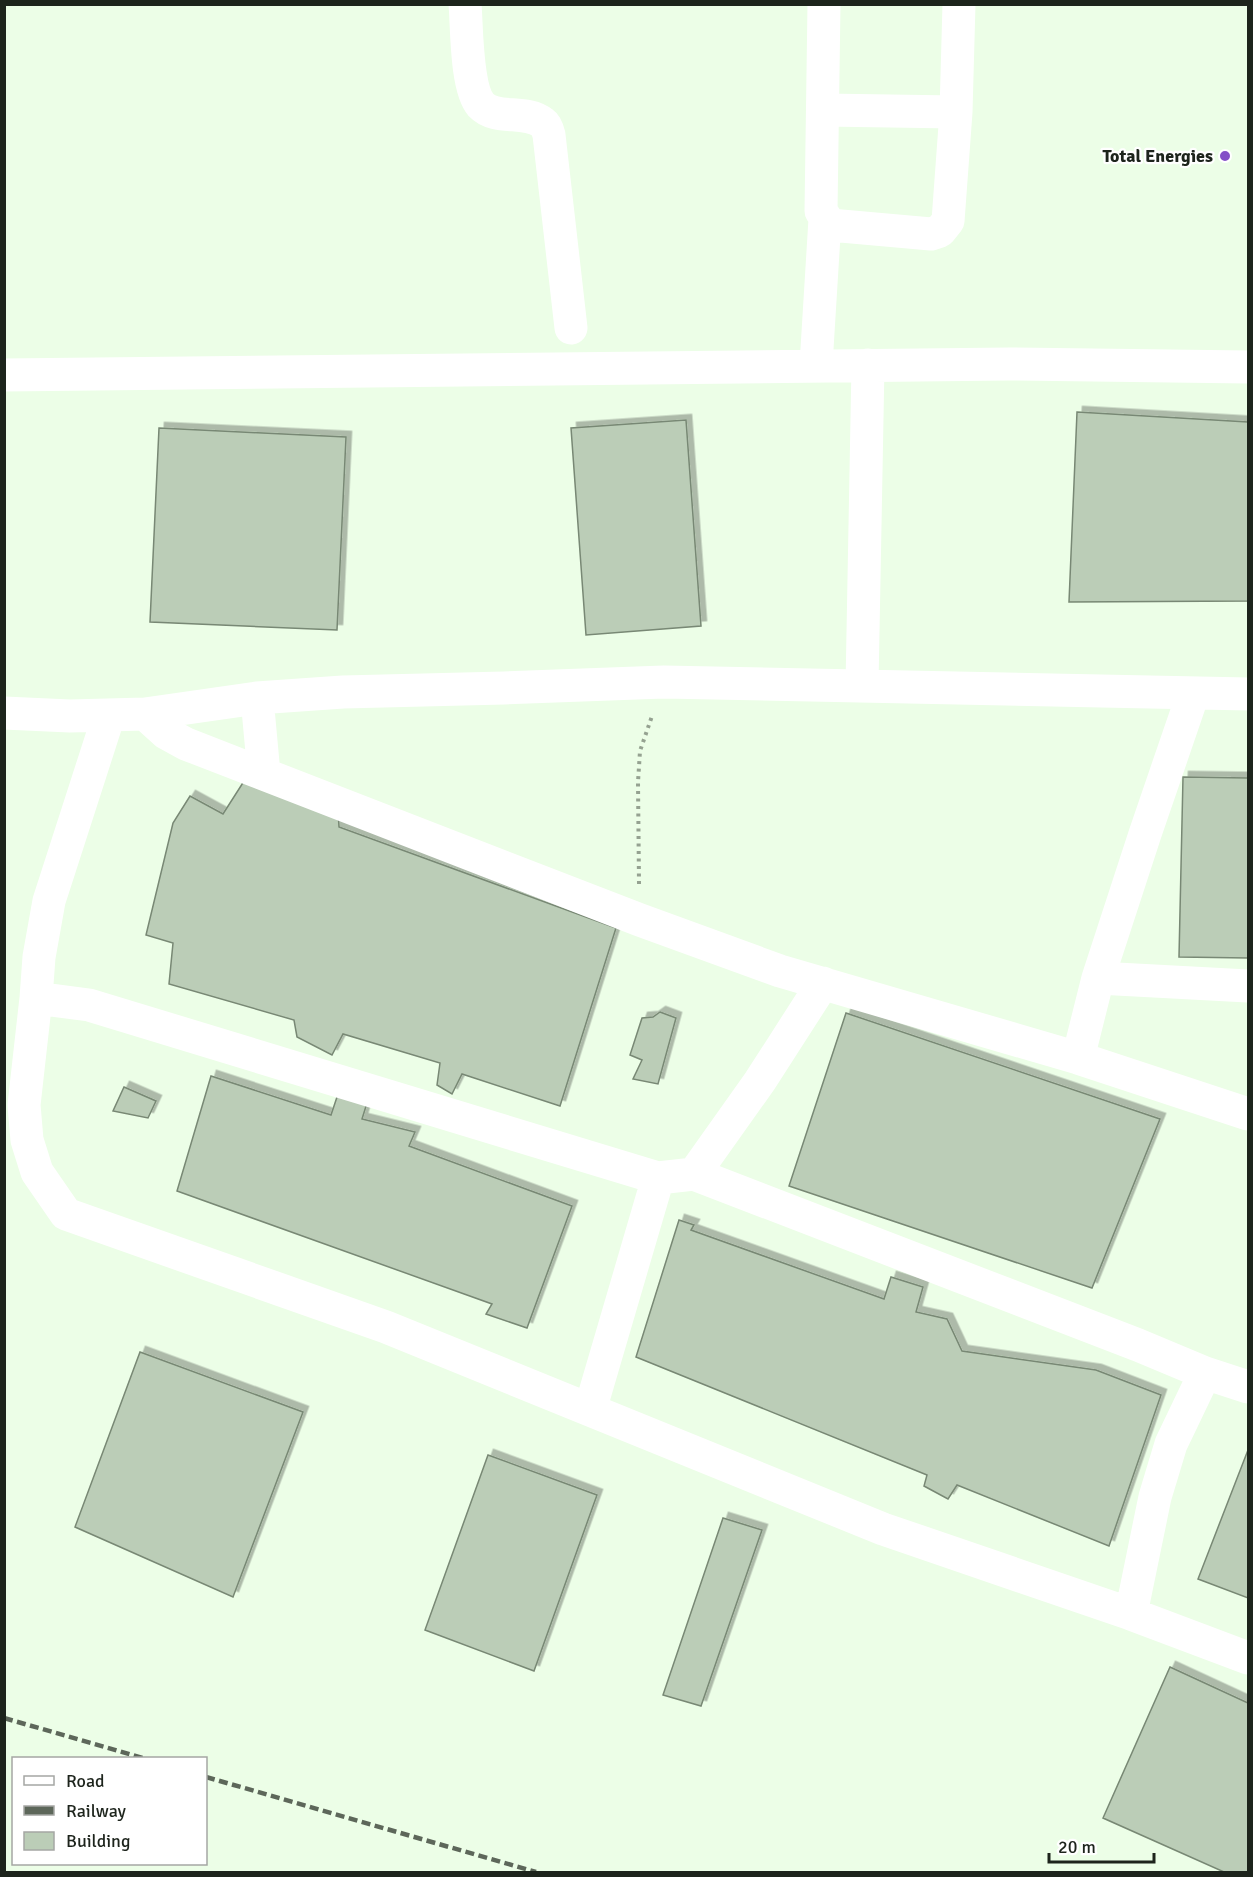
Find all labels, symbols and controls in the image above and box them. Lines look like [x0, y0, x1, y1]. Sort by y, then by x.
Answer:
place label: Total Energies [1102, 145, 1213, 167]
marker: Total Energies [1218, 149, 1232, 163]
legend [12, 1757, 207, 1865]
text: Road [66, 1770, 105, 1792]
text: Railway [66, 1800, 127, 1822]
scale bar [1049, 1826, 1154, 1864]
text: Building [66, 1830, 130, 1852]
text: 20 m [1058, 1836, 1096, 1858]

